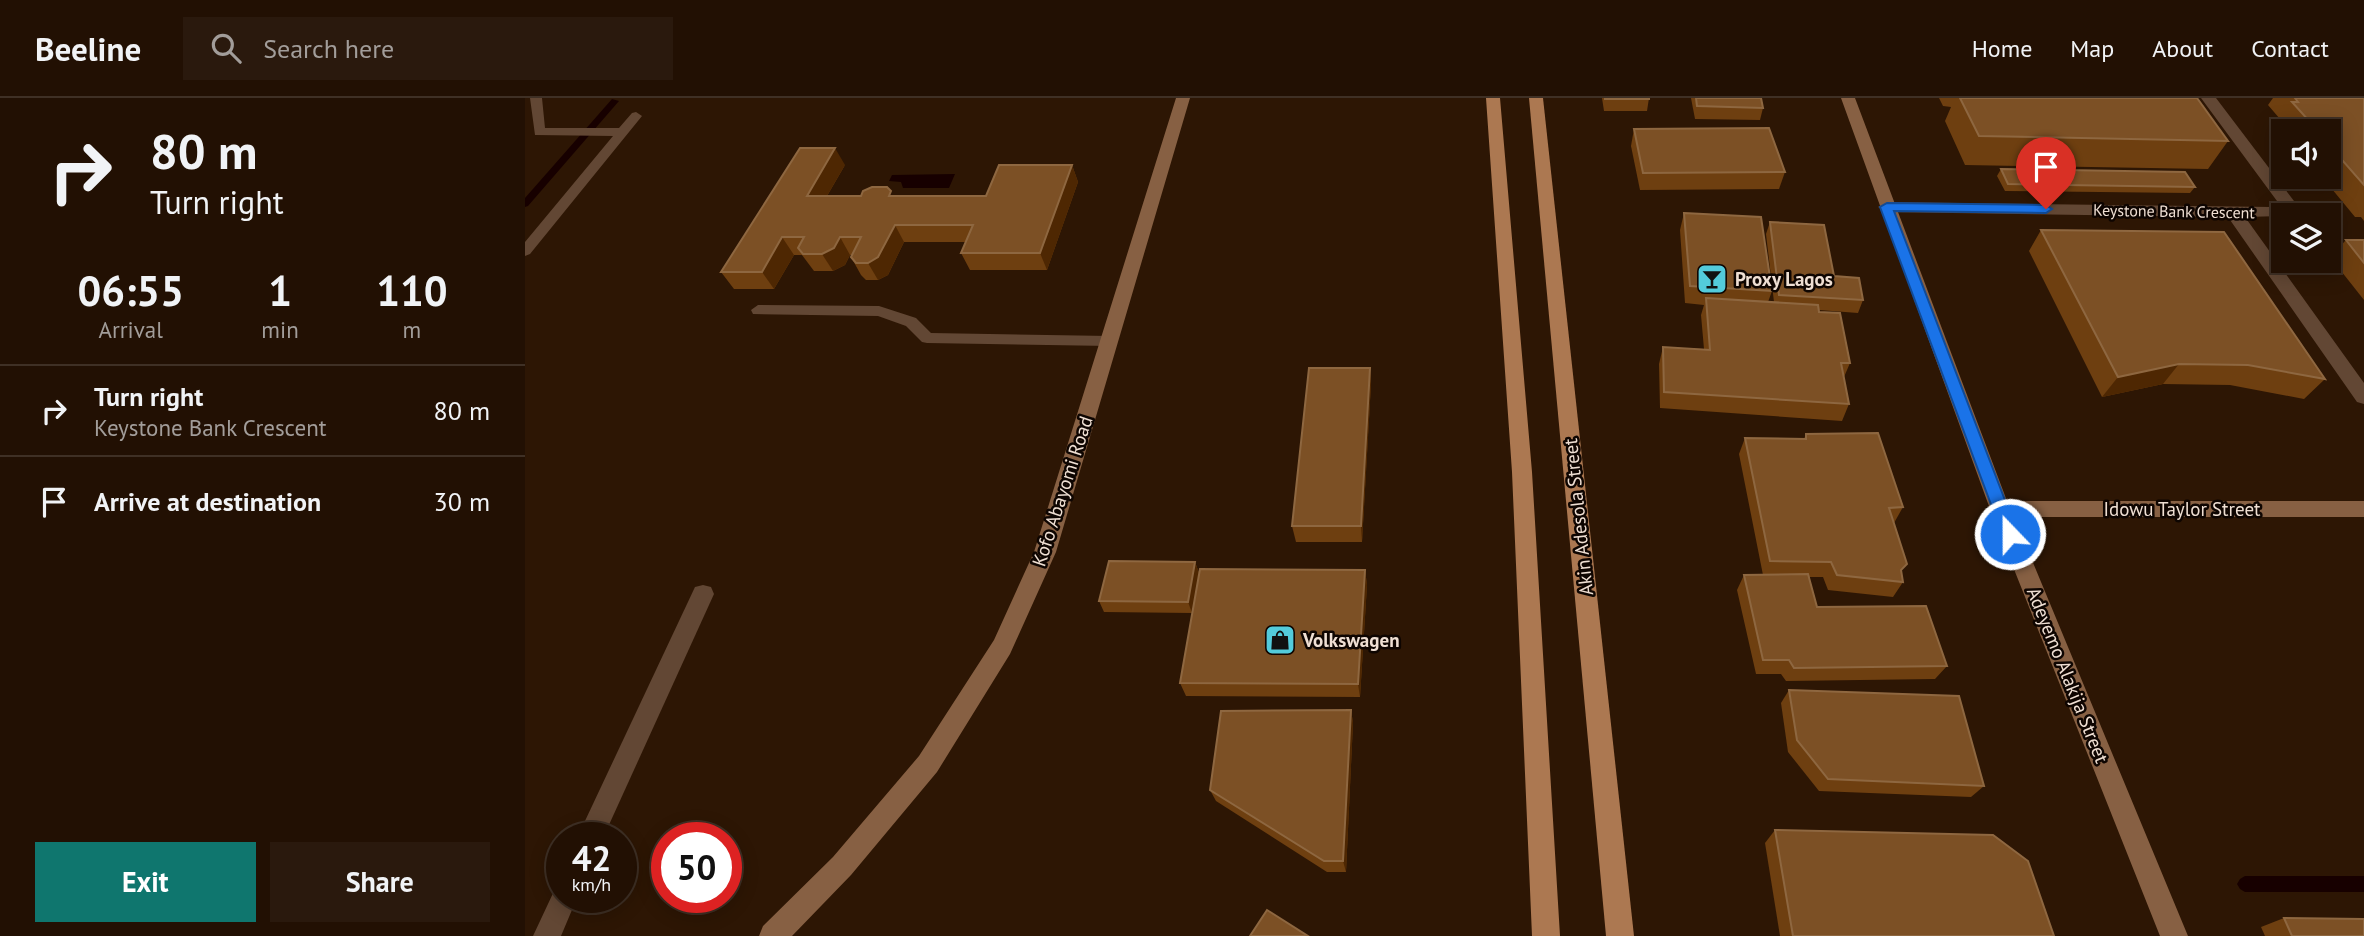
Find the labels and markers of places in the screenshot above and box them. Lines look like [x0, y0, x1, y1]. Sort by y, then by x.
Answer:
pin [2016, 137, 2076, 209]
bar icon: Proxy Lagos [1695, 262, 1729, 296]
place label: Proxy Lagos [1735, 267, 1833, 291]
shop icon: Volkswagen [1263, 623, 1297, 657]
place label: Volkswagen [1302, 628, 1399, 652]

